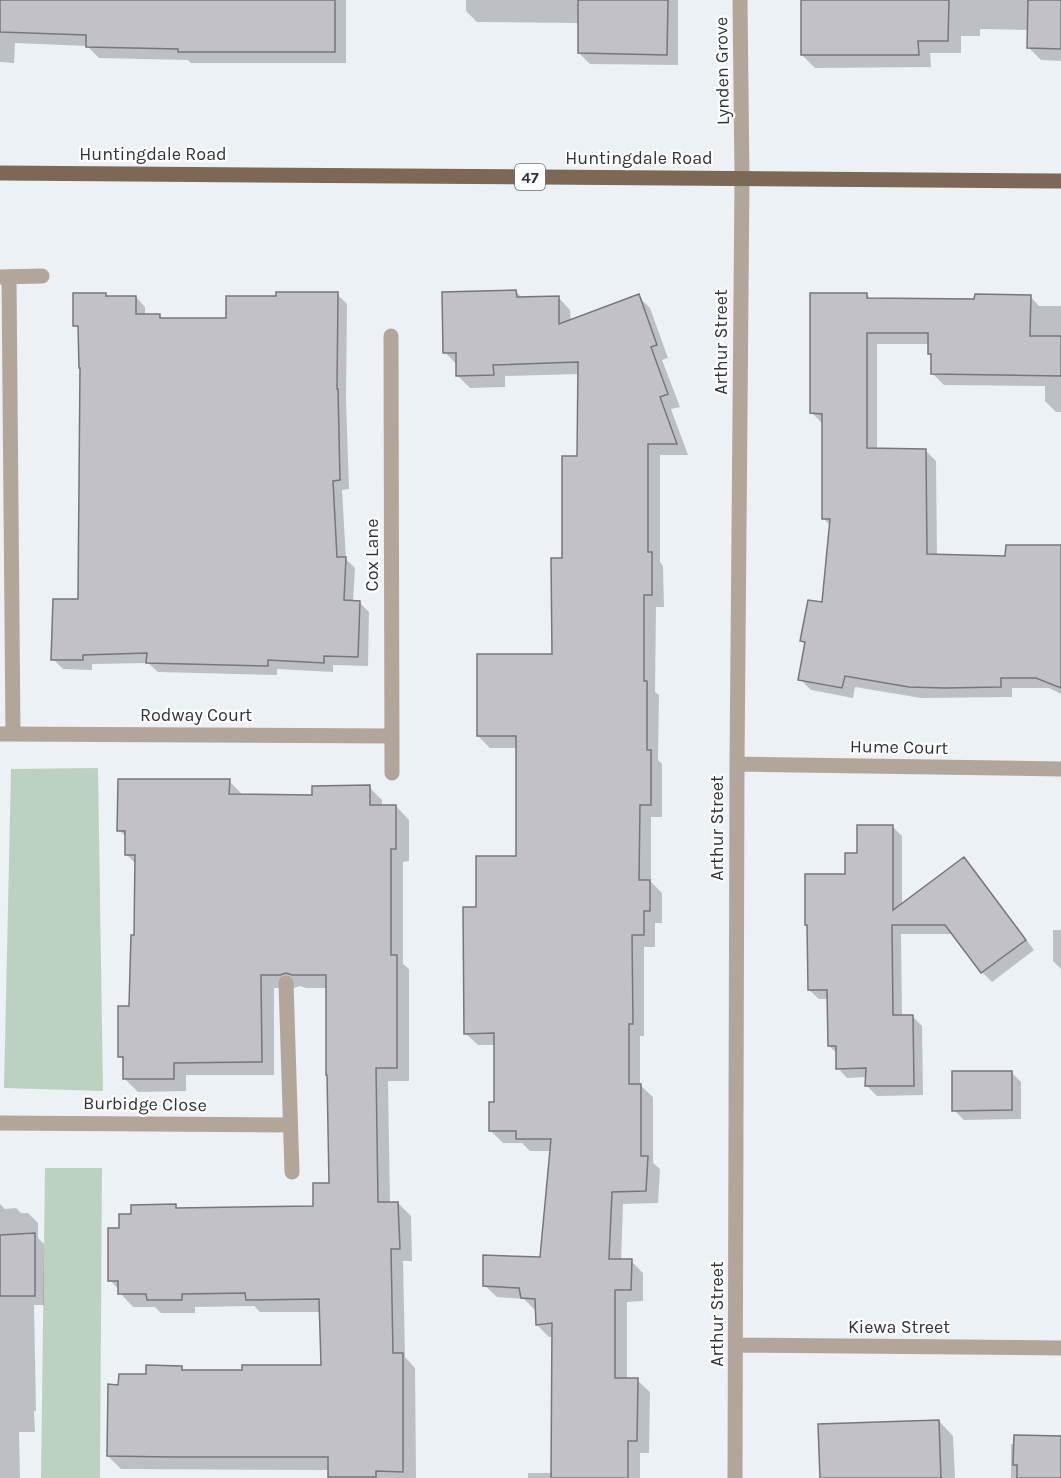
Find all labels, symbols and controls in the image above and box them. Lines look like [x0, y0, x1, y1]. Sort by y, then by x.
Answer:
street label: Lynden Grove [710, 17, 734, 125]
street label: Huntingdale Road [79, 143, 227, 165]
street label: Huntingdale Road [565, 147, 713, 169]
road number: 47 [515, 164, 545, 190]
street label: Arthur Street [710, 289, 732, 395]
street label: Cox Lane [361, 519, 383, 591]
street label: Rodway Court [140, 704, 252, 726]
street label: Hume Court [850, 735, 949, 759]
street label: Arthur Street [706, 775, 728, 881]
street label: Burbidge Close [83, 1092, 207, 1116]
street label: Arthur Street [706, 1261, 728, 1367]
street label: Kiewa Street [848, 1316, 950, 1338]

